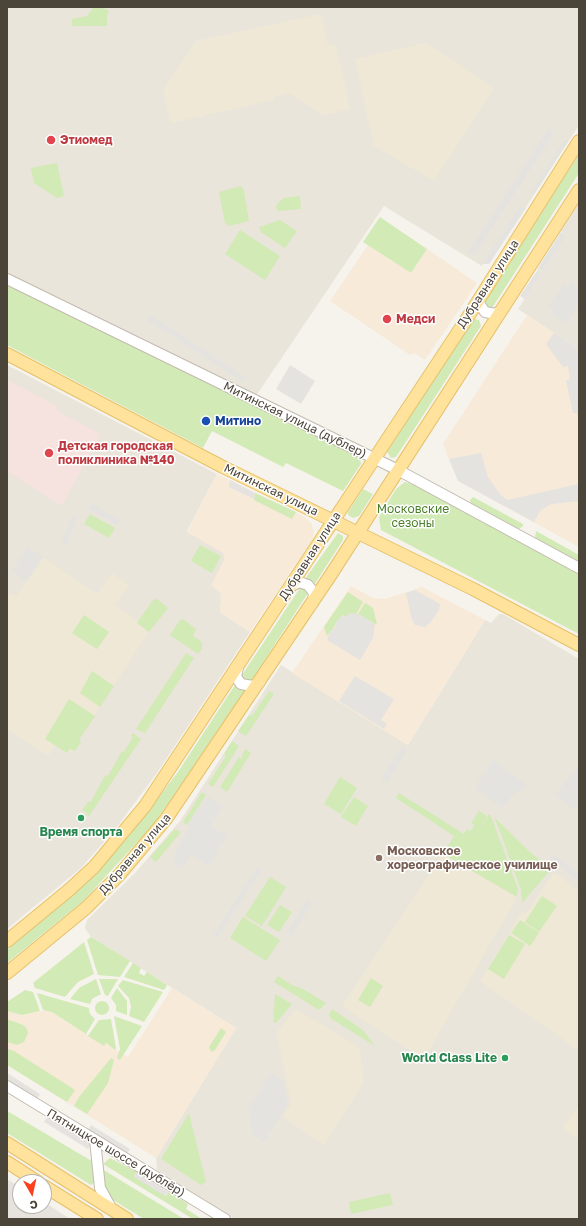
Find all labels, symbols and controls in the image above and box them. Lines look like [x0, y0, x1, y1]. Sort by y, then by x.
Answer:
place label: Этиомед [60, 133, 112, 147]
marker: Этиомед [45, 134, 57, 146]
street label: Дубравная улица [454, 237, 522, 331]
place label: Медси [396, 312, 435, 326]
marker: Медси [381, 313, 393, 325]
street label: Митинская улица (дублер) [221, 379, 369, 461]
place label: Митино [215, 414, 261, 428]
marker: Митино [200, 415, 212, 427]
place label: Детская городская поликлиника №140 [58, 439, 175, 467]
marker: Детская городская поликлиника №140 [43, 447, 55, 459]
street label: Митинская улица [221, 461, 321, 519]
park label: Московские сезоны [377, 502, 449, 530]
street label: Дубравная улица [276, 509, 344, 603]
street label: Дубравная улица [96, 811, 174, 897]
marker: Время спорта [76, 813, 86, 823]
place label: Время спорта [39, 825, 123, 839]
place label: Московское хореографическое училище [387, 844, 557, 872]
marker: Московское хореографическое училище [374, 853, 384, 863]
place label: World Class Lite [401, 1051, 497, 1065]
marker: World Class Lite [500, 1053, 510, 1063]
street label: Пятницкое шоссе (дублёр) [44, 1106, 188, 1200]
north arrow [12, 1174, 52, 1214]
text: С [29, 1198, 39, 1212]

